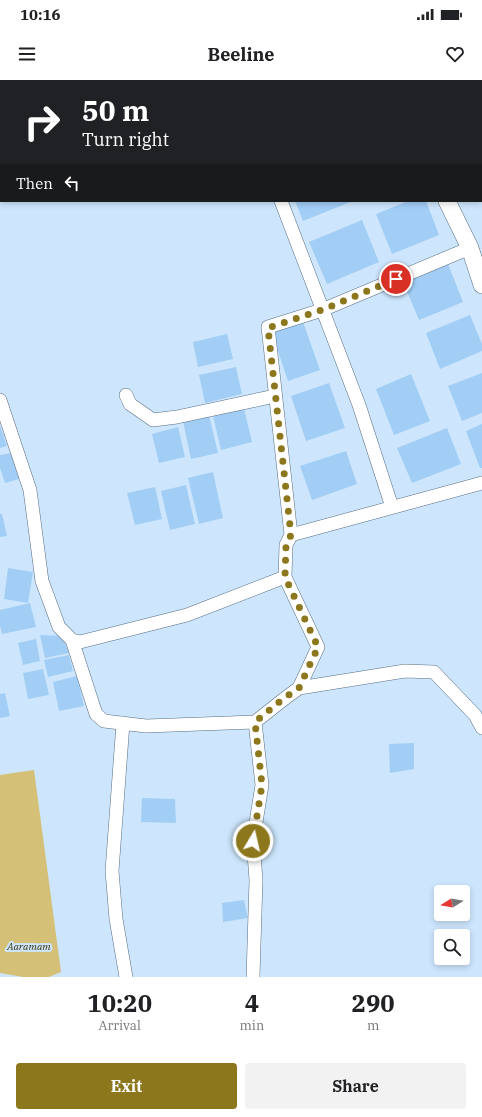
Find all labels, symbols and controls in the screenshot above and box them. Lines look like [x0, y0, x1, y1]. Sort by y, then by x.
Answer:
text: 10:16 [20, 5, 61, 24]
icon: menu [16, 43, 38, 65]
text: Beeline [207, 43, 275, 66]
icon: heart [444, 43, 466, 65]
text: 50 m [82, 92, 149, 129]
icon: right [16, 96, 68, 148]
text: Turn right [82, 128, 169, 151]
icon: left [61, 172, 83, 194]
text: Then [16, 174, 53, 193]
pin [379, 262, 413, 296]
icon: arrive [385, 268, 407, 290]
position arrow [232, 820, 274, 862]
north arrow [434, 885, 470, 921]
map controls [434, 885, 470, 965]
button: search [434, 929, 470, 965]
park label: Aaramam [6, 940, 51, 953]
text: 10:20 [87, 987, 152, 1019]
text: 4 [245, 987, 259, 1019]
text: 290 [352, 987, 395, 1019]
text: Arrival [99, 1017, 141, 1034]
text: min [239, 1017, 264, 1034]
text: m [367, 1017, 379, 1034]
button: Exit [16, 1063, 237, 1109]
button: Share [245, 1063, 466, 1109]

